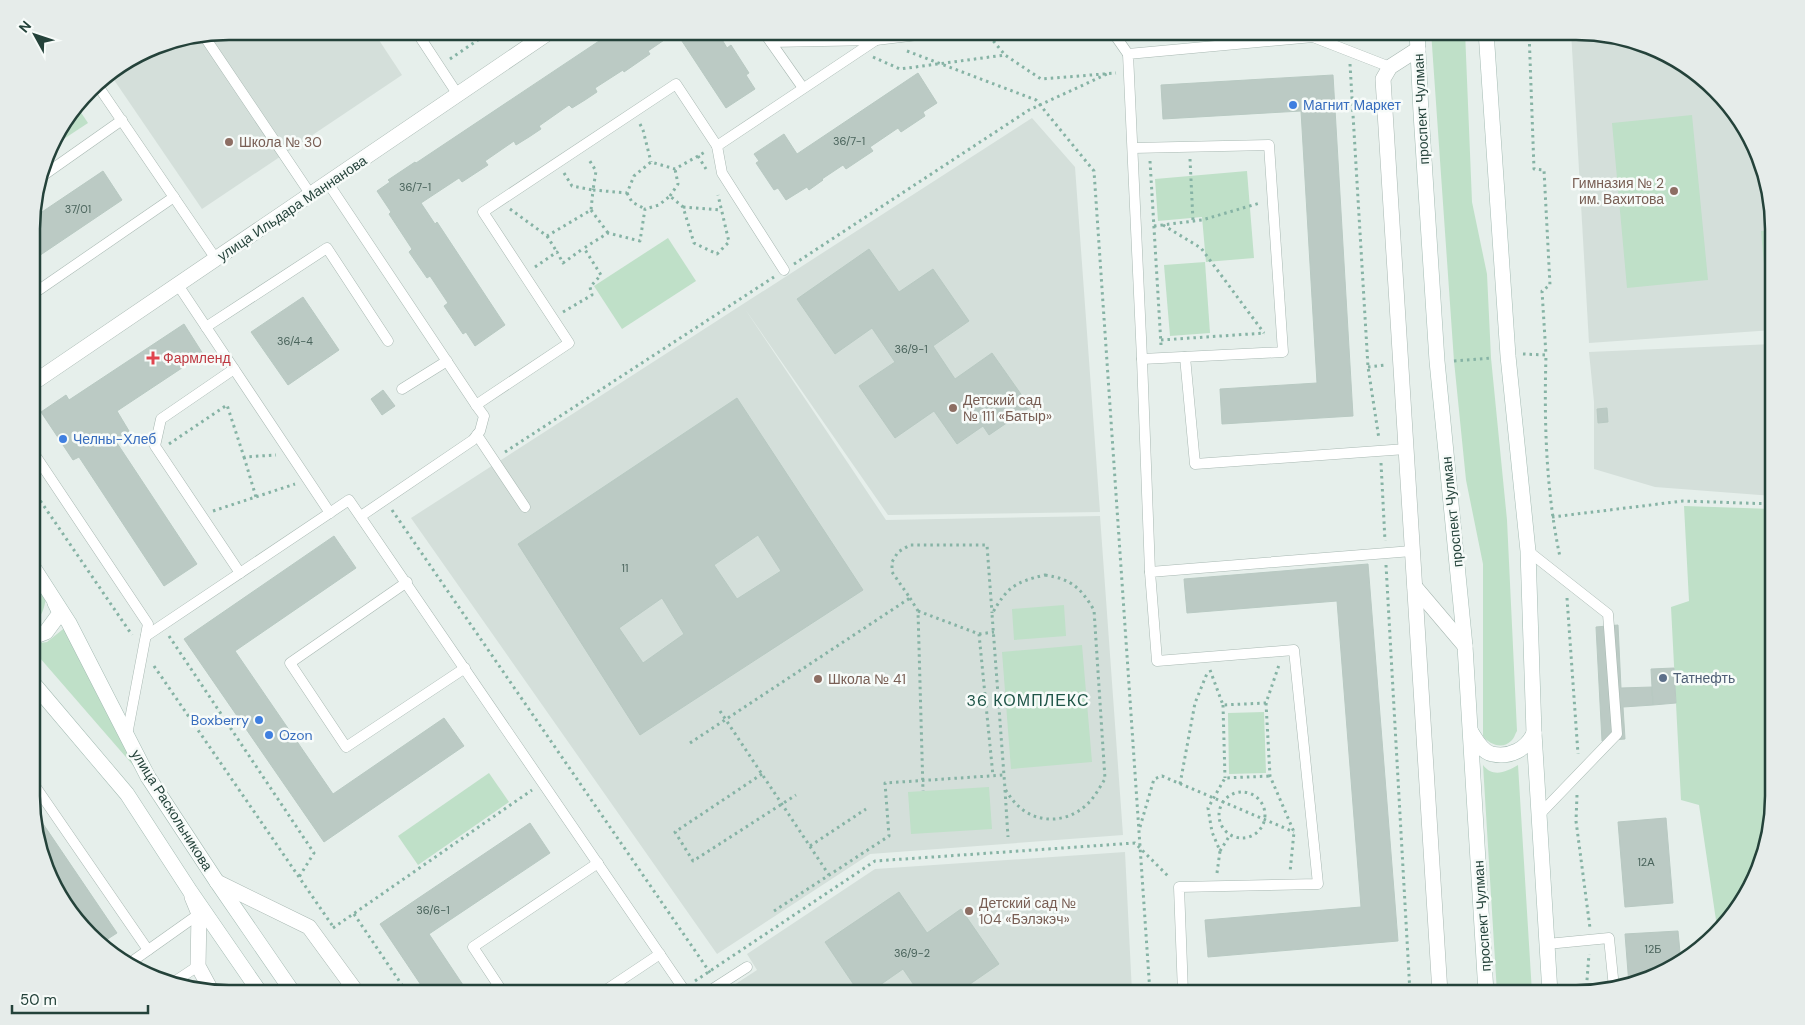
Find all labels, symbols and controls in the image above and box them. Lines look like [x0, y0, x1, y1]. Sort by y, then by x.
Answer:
north arrow [10, 10, 60, 60]
text: N [15, 17, 35, 36]
street label: проспект Чулман [1409, 53, 1433, 165]
place label: Магнит Маркет [1303, 96, 1401, 114]
marker: Магнит Маркет [1287, 99, 1299, 111]
place label: Школа № 30 [239, 133, 322, 151]
house number: 36/7-1 [833, 134, 865, 148]
marker: Школа № 30 [223, 136, 235, 148]
street label: улица Ильдара Маннанова [214, 151, 370, 265]
place label: Гимназия № 2 им. Вахитова [1572, 174, 1664, 208]
house number: 36/7-1 [399, 180, 431, 194]
marker: Гимназия № 2 им. Вахитова [1668, 185, 1680, 197]
house number: 37/01 [65, 202, 91, 216]
house number: 36/4-4 [277, 334, 313, 348]
house number: 36/9-1 [894, 342, 928, 356]
place label: Фармленд [163, 349, 231, 367]
marker: Фармленд [147, 352, 159, 364]
place label: Детский сад № 111 «Батыр» [963, 391, 1052, 425]
marker: Детский сад № 111 «Батыр» [947, 402, 959, 414]
place label: Челны-Хлеб [73, 430, 156, 448]
marker: Челны-Хлеб [57, 433, 69, 445]
street label: проспект Чулман [1437, 456, 1467, 568]
house number: 11 [622, 561, 628, 575]
place label: Татнефть [1673, 669, 1735, 687]
place label: Школа № 41 [828, 670, 906, 688]
marker: Татнефть [1657, 672, 1669, 684]
marker: Школа № 41 [812, 673, 824, 685]
district label: 36 КОМПЛЕКС [966, 690, 1090, 711]
place label: Boxberry [191, 711, 249, 729]
marker: Boxberry [253, 714, 265, 726]
place label: Ozon [279, 726, 313, 744]
marker: Ozon [263, 729, 275, 741]
street label: улица Раскольникова [127, 746, 217, 874]
house number: 12А [1637, 855, 1655, 869]
street label: проспект Чулман [1469, 860, 1495, 972]
place label: Детский сад № 104 «Бэлэкэч» [979, 894, 1076, 928]
house number: 36/6-1 [416, 903, 450, 917]
marker: Детский сад № 104 «Бэлэкэч» [963, 905, 975, 917]
house number: 12Б [1645, 942, 1662, 956]
house number: 36/9-2 [894, 946, 930, 960]
scale bar [12, 982, 149, 1014]
text: 50 m [20, 990, 57, 1010]

